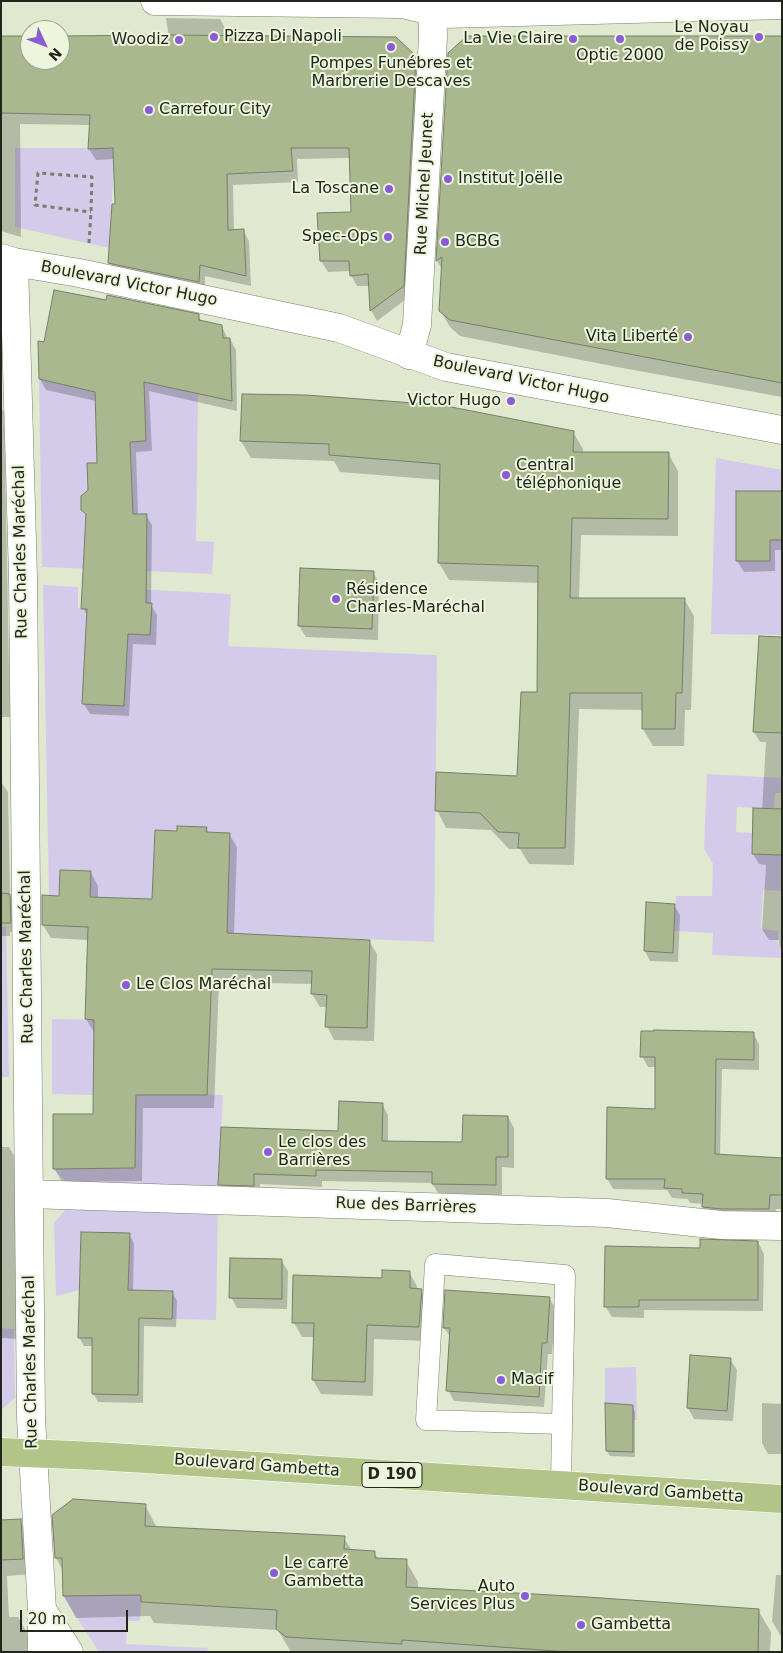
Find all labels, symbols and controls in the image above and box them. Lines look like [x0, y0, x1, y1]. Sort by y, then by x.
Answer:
place label: Le Noyau de Poissy [674, 18, 749, 56]
north arrow [20, 20, 70, 70]
place label: Pizza Di Napoli [224, 27, 342, 47]
place label: La Vie Claire [463, 29, 563, 49]
place label: Woodiz [112, 30, 169, 50]
marker: Pizza Di Napoli [208, 31, 220, 43]
marker: Le Noyau de Poissy [753, 31, 765, 43]
marker: La Vie Claire [567, 33, 579, 45]
marker: Optic 2000 [614, 33, 626, 45]
marker: Woodiz [173, 34, 185, 46]
marker: Pompes Funébres et Marbrerie Descaves [385, 41, 397, 53]
text: N [45, 45, 65, 64]
place label: Optic 2000 [576, 46, 664, 66]
place label: Pompes Funébres et Marbrerie Descaves [310, 54, 472, 92]
place label: Carrefour City [159, 100, 271, 120]
marker: Carrefour City [143, 104, 155, 116]
street label: Rue Michel Jeunet [412, 112, 438, 256]
place label: Institut Joëlle [458, 169, 563, 189]
marker: Institut Joëlle [442, 173, 454, 185]
place label: La Toscane [291, 179, 379, 199]
marker: La Toscane [383, 183, 395, 195]
place label: Spec-Ops [302, 227, 378, 247]
marker: Spec-Ops [382, 231, 394, 243]
place label: BCBG [455, 232, 500, 252]
marker: BCBG [439, 236, 451, 248]
street label: Boulevard Victor Hugo [39, 257, 219, 311]
place label: Vita Liberté [586, 327, 678, 347]
marker: Vita Liberté [682, 331, 694, 343]
street label: Boulevard Victor Hugo [431, 352, 611, 408]
place label: Victor Hugo [407, 391, 501, 411]
marker: Victor Hugo [505, 395, 517, 407]
place label: Central téléphonique [516, 456, 621, 494]
street label: Rue Charles Maréchal [10, 465, 32, 639]
marker: Central téléphonique [500, 469, 512, 481]
place label: Résidence Charles-Maréchal [346, 580, 485, 618]
marker: Résidence Charles-Maréchal [330, 593, 342, 605]
street label: Rue Charles Maréchal [16, 870, 38, 1044]
place label: Le Clos Maréchal [136, 975, 271, 995]
marker: Le Clos Maréchal [120, 979, 132, 991]
place label: Le clos des Barrières [278, 1133, 366, 1171]
marker: Le clos des Barrières [262, 1146, 274, 1158]
street label: Rue des Barrières [335, 1194, 477, 1218]
street label: Rue Charles Maréchal [20, 1275, 42, 1449]
place label: Macif [511, 1370, 553, 1390]
marker: Macif [495, 1374, 507, 1386]
street label: Boulevard Gambetta [173, 1451, 341, 1481]
road number: D 190 [362, 1462, 422, 1488]
street label: Boulevard Gambetta [577, 1477, 745, 1507]
place label: Le carré Gambetta [284, 1554, 364, 1592]
marker: Le carré Gambetta [268, 1567, 280, 1579]
place label: Auto Services Plus [410, 1577, 515, 1615]
marker: Auto Services Plus [519, 1590, 531, 1602]
scale bar [22, 1600, 130, 1632]
text: 20 m [28, 1610, 66, 1628]
place label: Gambetta [591, 1615, 671, 1635]
marker: Gambetta [575, 1619, 587, 1631]

